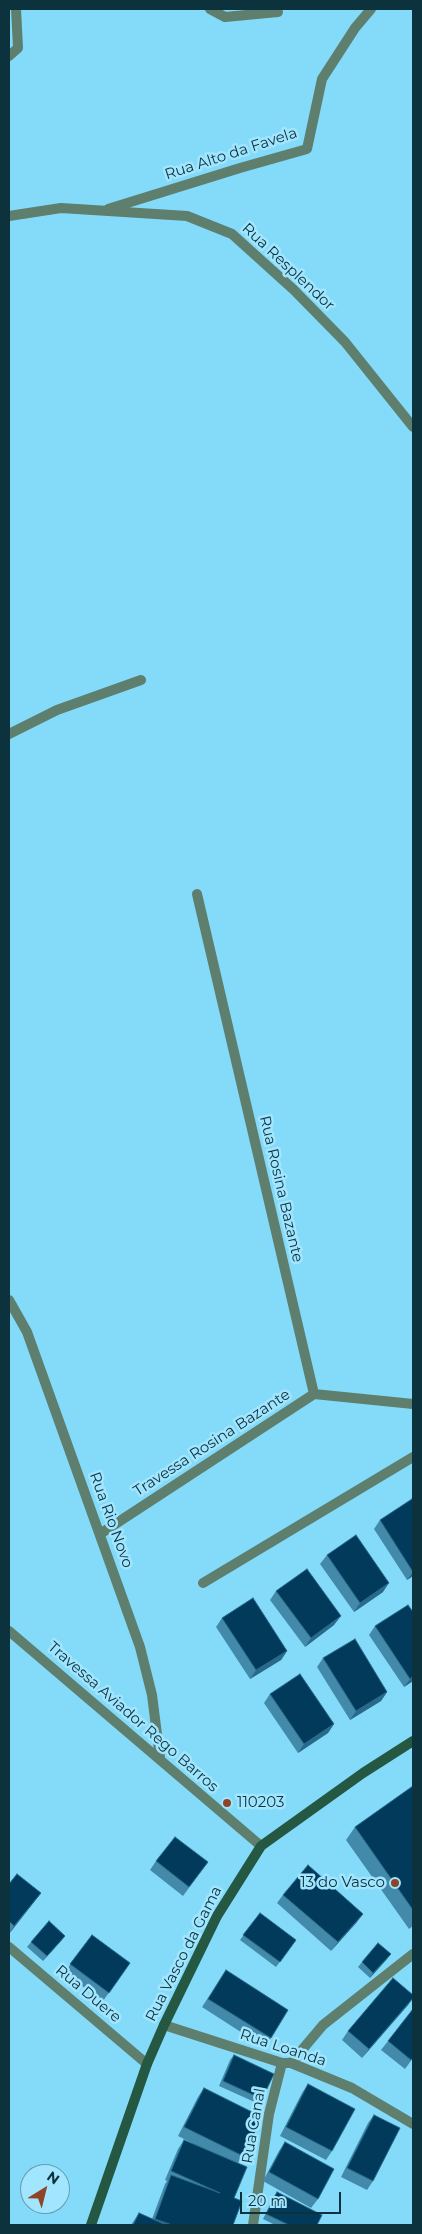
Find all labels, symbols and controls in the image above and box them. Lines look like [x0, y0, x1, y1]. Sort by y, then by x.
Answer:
street label: Rua Alto da Favela [163, 124, 299, 184]
street label: Rua Resplendor [238, 220, 338, 314]
street label: Rua Rosina Bazante [255, 1114, 307, 1264]
street label: Travessa Rosina Bazante [130, 1386, 294, 1500]
street label: Rua Rio Novo [85, 1470, 137, 1570]
street label: Travessa Aviador Rego Barros [44, 1638, 222, 1796]
place label: 110203 [237, 1794, 284, 1812]
marker: 110203 [221, 1797, 233, 1809]
place label: 13 do Vasco [300, 1874, 385, 1892]
marker: 13 do Vasco [389, 1877, 401, 1889]
street label: Rua Vasco da Gama [142, 1883, 226, 2025]
street label: Rua Duere [52, 1961, 124, 2027]
street label: Rua Loanda [238, 2026, 328, 2070]
street label: Rua Canal [239, 2087, 269, 2165]
north arrow [20, 2164, 70, 2214]
text: N [43, 2167, 63, 2188]
scale bar [242, 2182, 343, 2214]
text: 20 m [248, 2191, 286, 2210]

